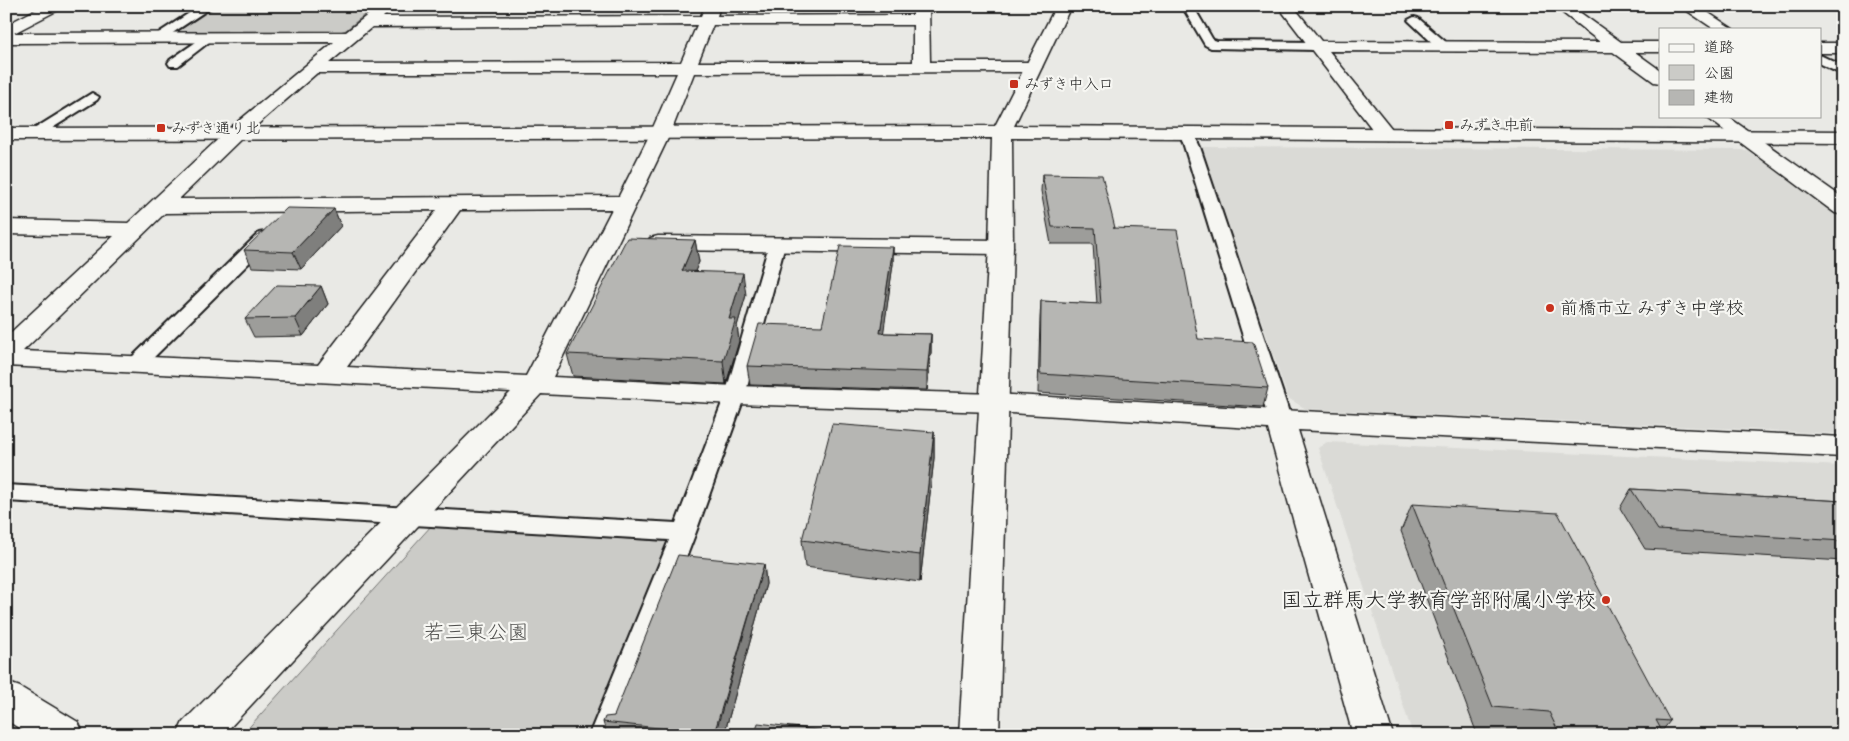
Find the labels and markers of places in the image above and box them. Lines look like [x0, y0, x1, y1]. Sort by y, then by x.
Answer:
place label: みずき中入口 [1024, 71, 1113, 97]
marker: みずき中入口 [1008, 78, 1020, 90]
place label: みずき中前 [1459, 112, 1533, 138]
place label: みずき通り北 [171, 115, 260, 141]
marker: みずき中前 [1443, 119, 1455, 131]
marker: みずき通り北 [155, 122, 167, 134]
place label: 前橋市立 みずき中学校 [1560, 292, 1744, 324]
marker: 前橋市立 みずき中学校 [1544, 302, 1556, 314]
place label: 国立群馬大学教育学部附属小学校 [1281, 581, 1596, 619]
marker: 国立群馬大学教育学部附属小学校 [1600, 594, 1612, 606]

